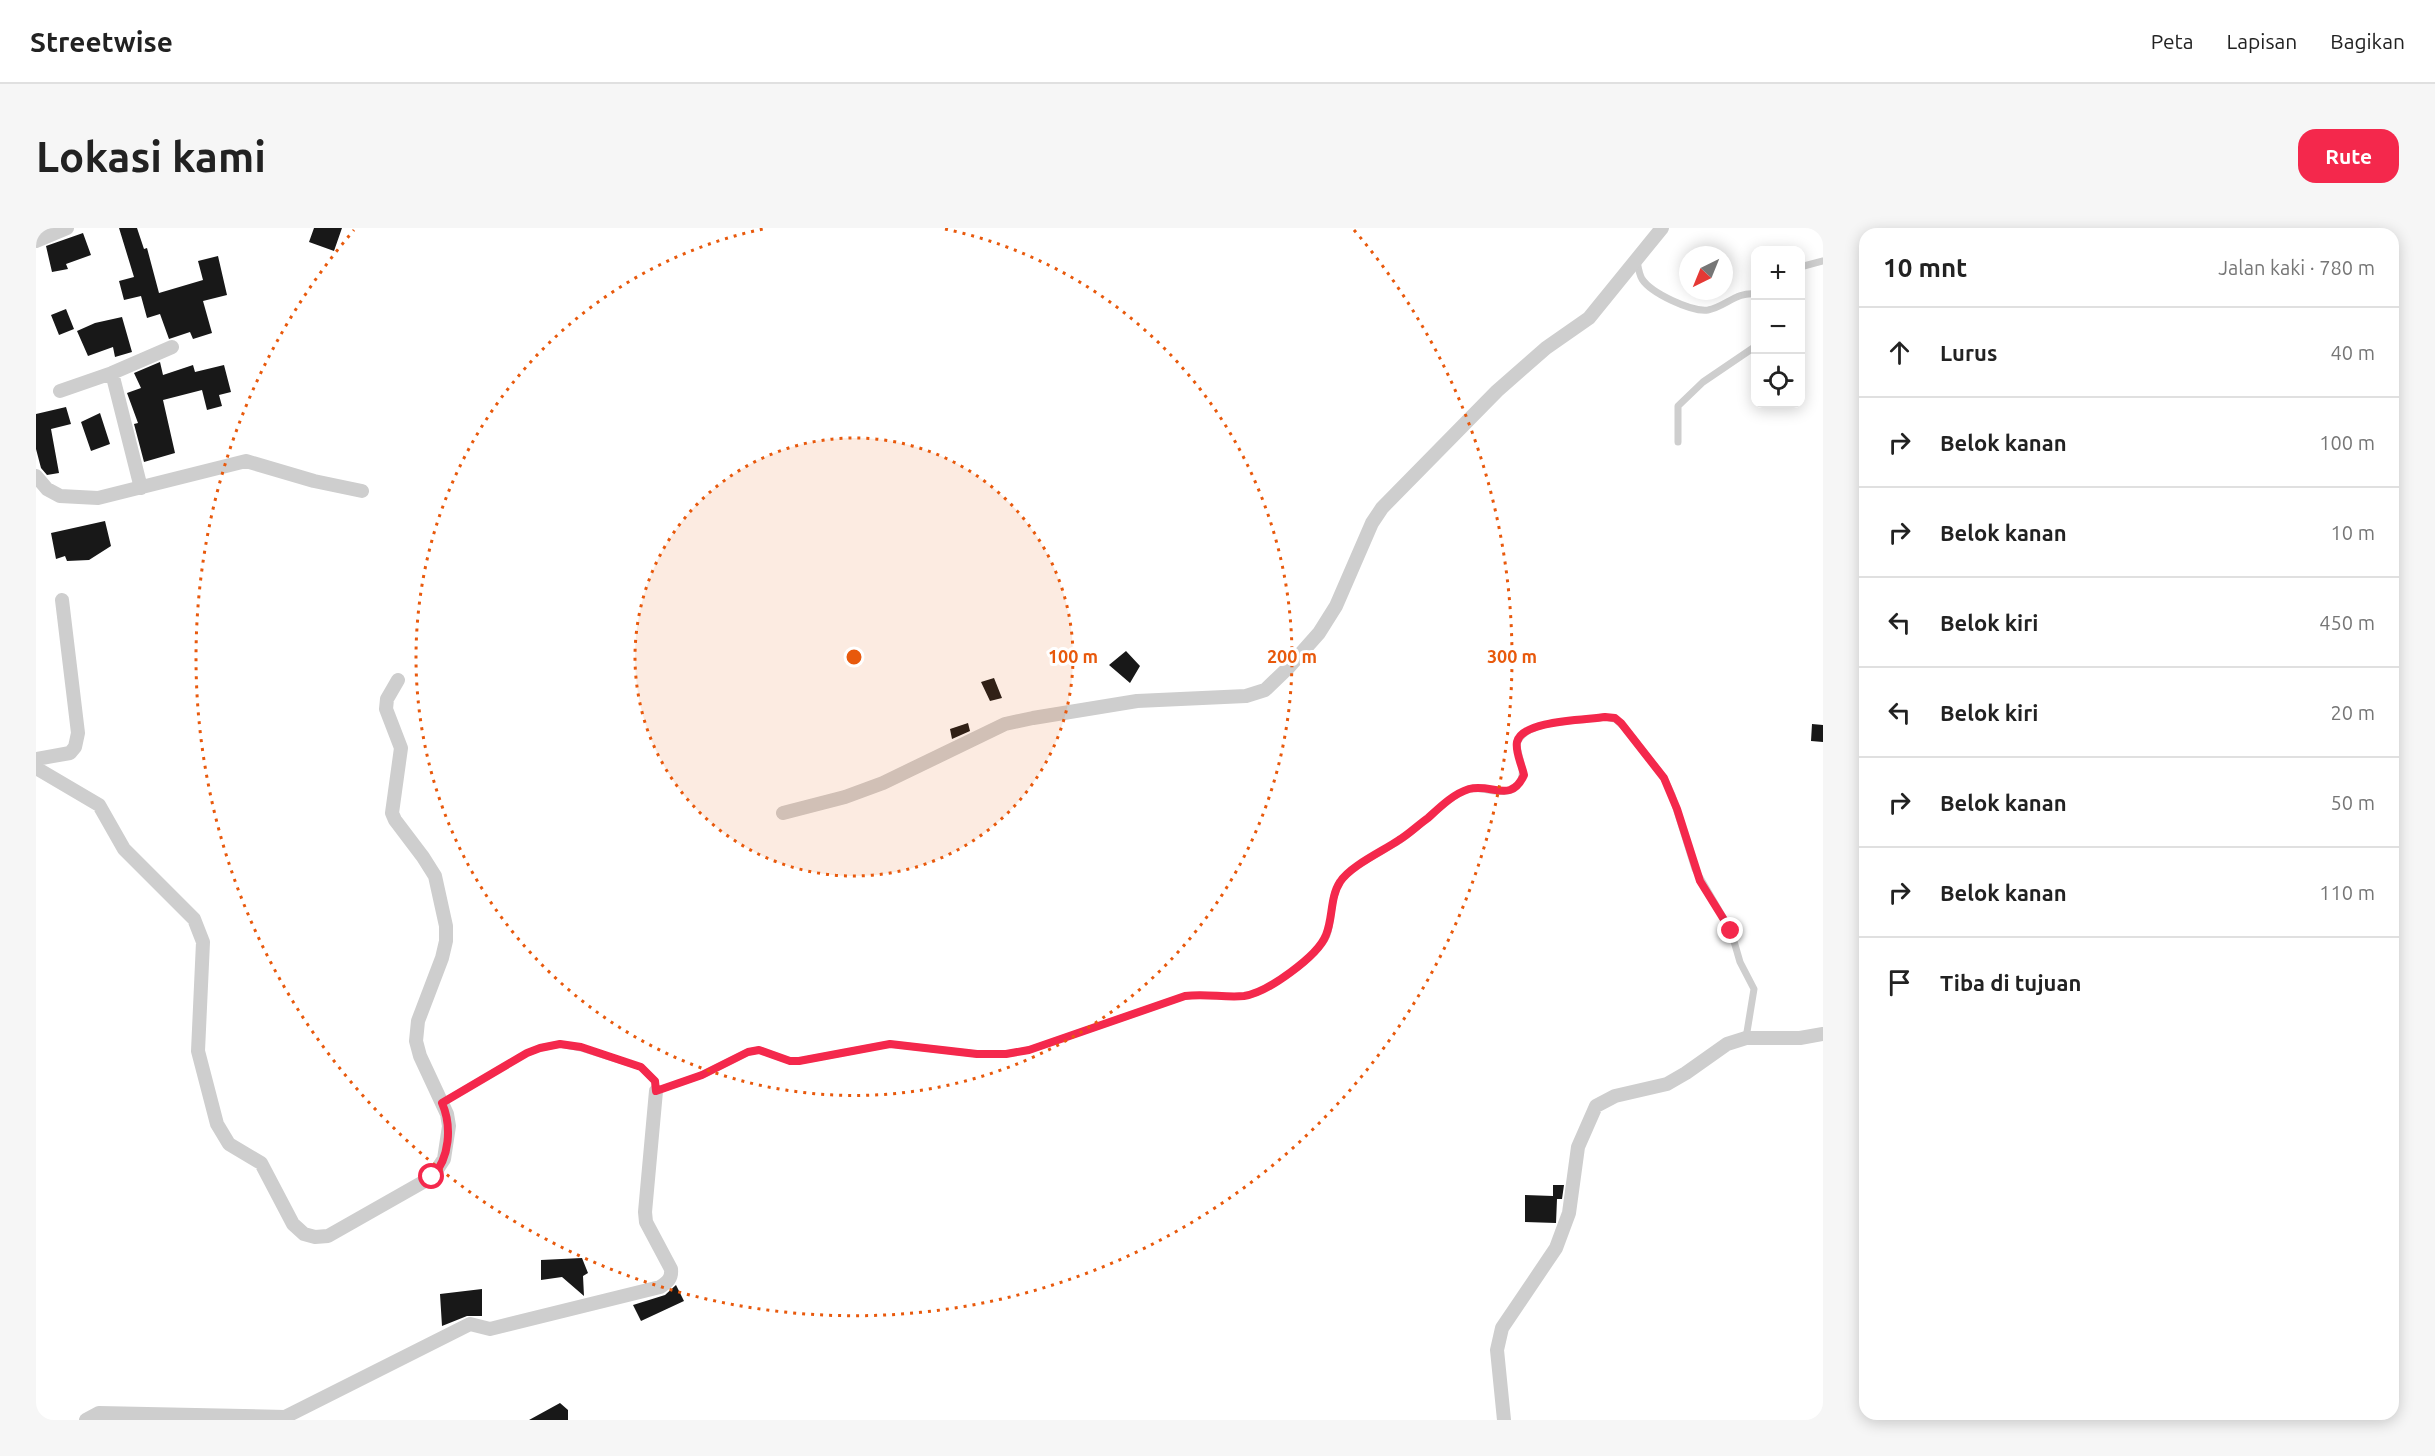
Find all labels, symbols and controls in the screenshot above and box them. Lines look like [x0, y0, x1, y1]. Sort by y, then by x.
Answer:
text: Streetwise [30, 26, 173, 57]
text: Peta [2151, 29, 2194, 53]
text: Lapisan [2227, 29, 2297, 53]
text: Bagikan [2330, 29, 2405, 53]
button: Rute [2298, 129, 2399, 183]
text: Lokasi kami [36, 133, 266, 180]
north arrow [1679, 246, 1733, 300]
map controls [1751, 246, 1805, 408]
button: + [1751, 246, 1805, 300]
text: 10 mnt [1883, 253, 1967, 282]
text: Jalan kaki · 780 m [2218, 256, 2375, 279]
button: − [1751, 300, 1805, 354]
icon: ahead [1883, 336, 1916, 369]
text: Lurus [1940, 340, 1997, 365]
text: 40 m [2331, 341, 2375, 364]
button: locate [1751, 354, 1805, 408]
icon: right [1883, 426, 1916, 459]
text: Belok kanan [1940, 430, 2067, 455]
text: 100 m [2319, 431, 2375, 454]
icon: right [1883, 516, 1916, 549]
text: Belok kanan [1940, 520, 2067, 545]
text: 10 m [2331, 521, 2375, 544]
icon: left [1883, 606, 1916, 639]
text: Belok kiri [1940, 610, 2038, 635]
text: 450 m [2319, 611, 2375, 634]
text: 100 m [1048, 646, 1098, 666]
text: 200 m [1267, 646, 1317, 666]
text: 300 m [1487, 646, 1537, 666]
centre of rings [844, 647, 864, 667]
icon: left [1883, 696, 1916, 729]
text: Belok kiri [1940, 700, 2038, 725]
text: 20 m [2331, 701, 2375, 724]
icon: right [1883, 786, 1916, 819]
text: Belok kanan [1940, 790, 2067, 815]
text: 50 m [2331, 791, 2375, 814]
icon: right [1883, 876, 1916, 909]
text: Belok kanan [1940, 880, 2067, 905]
text: 110 m [2319, 881, 2375, 904]
route end [1717, 917, 1743, 943]
icon: arrive [1883, 966, 1916, 999]
text: Tiba di tujuan [1940, 970, 2081, 995]
route start [418, 1163, 444, 1189]

